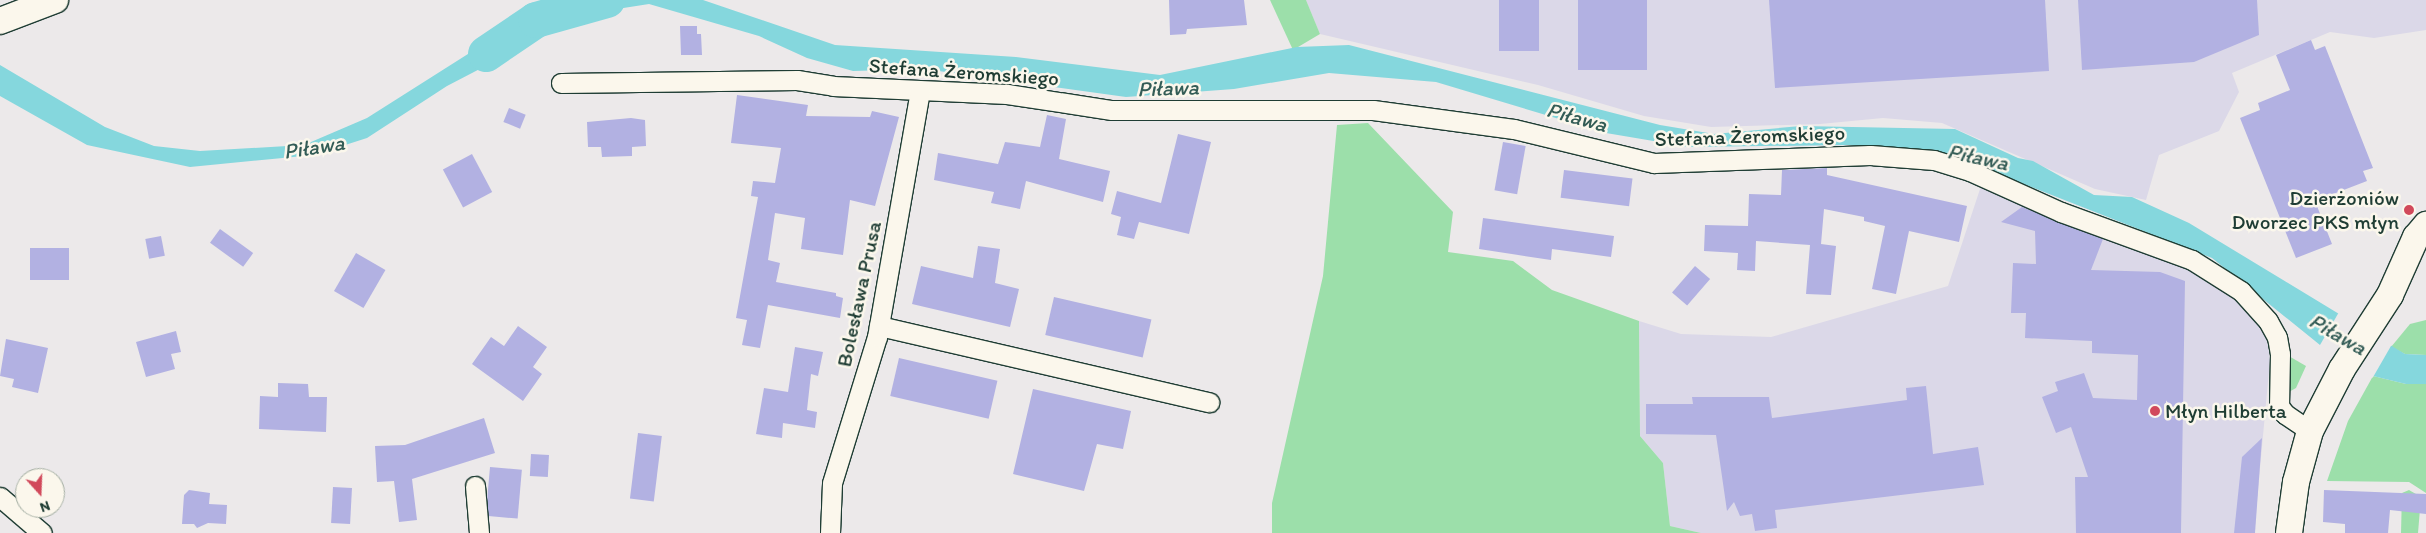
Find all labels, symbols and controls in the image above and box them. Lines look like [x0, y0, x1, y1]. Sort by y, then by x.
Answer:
street label: Stefana Żeromskiego [868, 53, 1060, 91]
water label: Piława [1137, 74, 1199, 102]
water label: Piława [1544, 96, 1610, 138]
street label: Stefana Żeromskiego [1654, 120, 1846, 152]
water label: Piława [281, 129, 347, 165]
water label: Piława [1945, 138, 2011, 176]
place label: Dzierżoniów Dworzec PKS młyn [2231, 185, 2399, 235]
marker: Dzierżoniów Dworzec PKS młyn [2403, 204, 2415, 216]
street label: Bolesława Prusa [831, 219, 887, 369]
water label: Piława [2305, 307, 2371, 361]
place label: Młyn Hilberta [2165, 398, 2287, 424]
marker: Młyn Hilberta [2149, 405, 2161, 417]
north arrow [15, 468, 65, 518]
text: N [38, 497, 52, 516]

